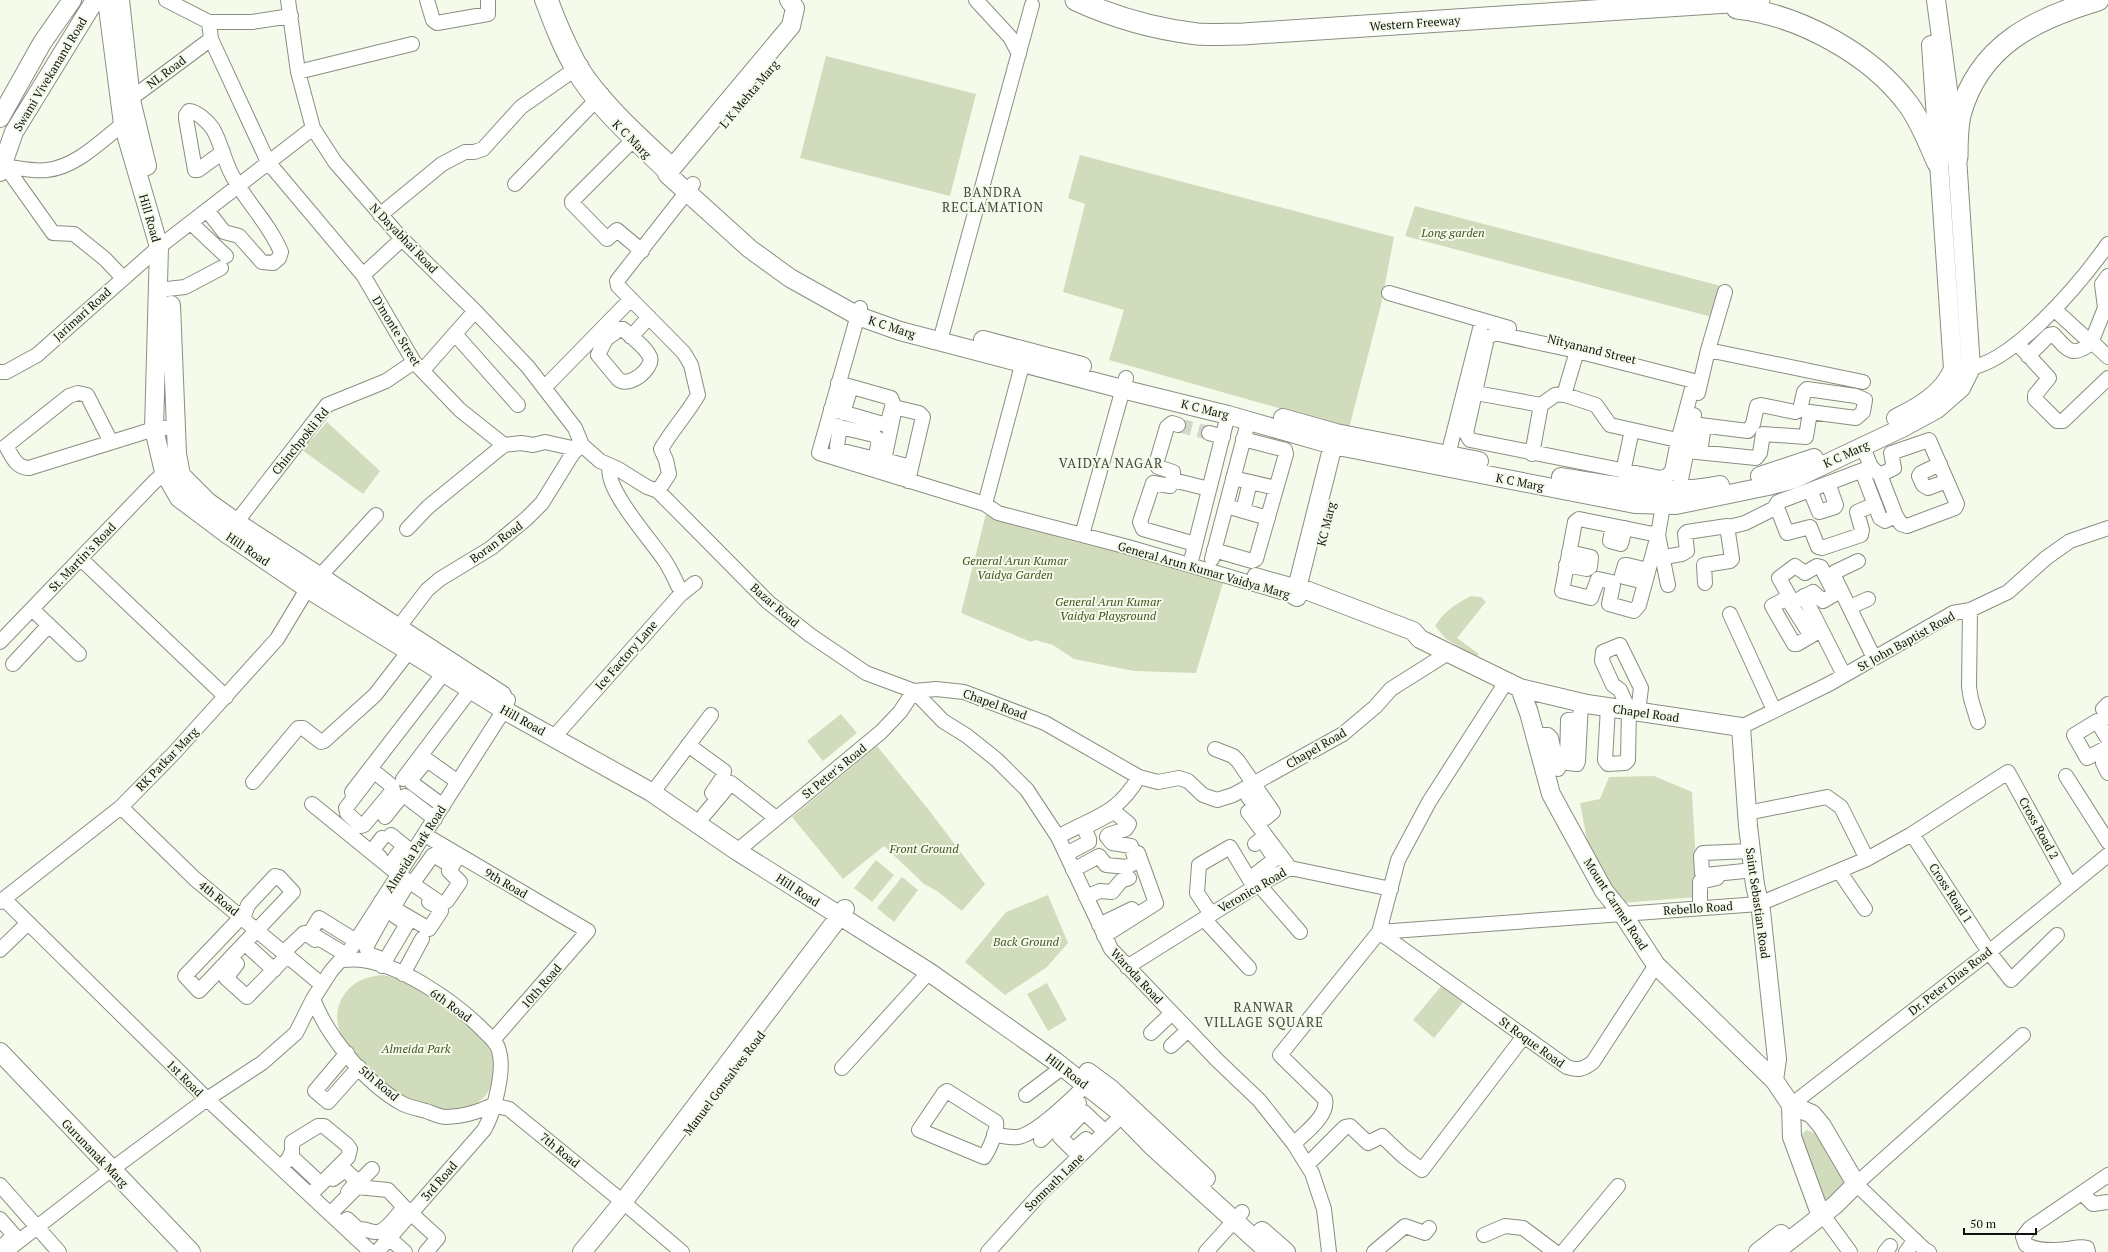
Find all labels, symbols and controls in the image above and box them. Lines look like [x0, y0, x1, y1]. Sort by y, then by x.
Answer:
street label: Western Freeway [1369, 12, 1462, 34]
street label: Swami Vivekanand Road [10, 14, 90, 134]
street label: NL Road [143, 52, 189, 92]
street label: L K Mehta Marg [716, 56, 782, 131]
street label: K C Marg [609, 116, 655, 162]
district label: BANDRA RECLAMATION [942, 183, 1044, 216]
street label: Hill Road [136, 192, 164, 244]
street label: N Dayabhai Road [367, 200, 441, 276]
park label: Long garden [1420, 225, 1485, 240]
street label: Jarimari Road [50, 284, 114, 344]
street label: D'monte Street [369, 293, 425, 369]
street label: K C Marg [867, 312, 918, 342]
street label: Nityanand Street [1546, 331, 1638, 367]
street label: K C Marg [1180, 396, 1231, 422]
street label: Chinchpokli Rd [268, 404, 332, 478]
street label: K C Marg [1821, 437, 1872, 471]
district label: VAIDYA NAGAR [1059, 454, 1163, 472]
street label: K C Marg [1495, 470, 1546, 494]
street label: KC Marg [1313, 500, 1339, 548]
street label: Boran Road [467, 518, 526, 566]
street label: St. Martin's Road [45, 519, 119, 595]
street label: Hill Road [223, 529, 273, 569]
street label: General Arun Kumar Vaidya Marg [1116, 538, 1292, 602]
park label: General Arun Kumar Vaidya Garden [962, 553, 1069, 582]
street label: Bazar Road [748, 580, 803, 630]
park label: General Arun Kumar Vaidya Playground [1055, 594, 1162, 623]
street label: St John Baptist Road [1855, 608, 1958, 674]
street label: Ice Factory Lane [592, 617, 660, 693]
street label: Chapel Road [961, 685, 1029, 723]
street label: Hill Road [498, 701, 548, 739]
street label: Chapel Road [1612, 701, 1681, 725]
street label: RK Patkar Marg [133, 723, 202, 794]
street label: Chapel Road [1283, 725, 1349, 771]
street label: St Peter's Road [799, 740, 870, 802]
street label: Cross Road 2 [2016, 794, 2062, 862]
street label: Almeida Park Road [381, 802, 449, 895]
park label: Front Ground [888, 841, 959, 856]
street label: Saint Sebastian Road [1743, 847, 1773, 960]
street label: Mount Carmel Road [1581, 855, 1651, 953]
street label: Cross Road 1 [1926, 860, 1976, 926]
street label: Veronica Road [1215, 864, 1289, 916]
street label: 9th Road [482, 865, 531, 902]
street label: Hill Road [773, 870, 823, 910]
street label: 4th Road [196, 877, 242, 919]
street label: Rebello Road [1663, 898, 1734, 918]
park label: Back Ground [992, 934, 1060, 949]
street label: Dr. Peter Dias Road [1905, 943, 1995, 1018]
street label: Waroda Road [1108, 945, 1167, 1007]
street label: 10th Road [518, 960, 565, 1011]
street label: 6th Road [427, 985, 475, 1025]
district label: RANWAR VILLAGE SQUARE [1204, 998, 1324, 1031]
street label: St Roque Road [1496, 1013, 1568, 1071]
street label: Manuel Gonsalves Road [680, 1028, 768, 1138]
park label: Almeida Park [380, 1041, 451, 1056]
street label: Hill Road [1043, 1050, 1091, 1092]
street label: 1st Road [164, 1057, 207, 1100]
street label: 5th Road [356, 1062, 402, 1104]
street label: Gurunanak Marg [59, 1116, 132, 1191]
street label: 7th Road [537, 1129, 583, 1171]
street label: Somnath Lane [1021, 1150, 1087, 1214]
street label: 3rd Road [418, 1158, 460, 1204]
scale bar [1964, 1210, 2036, 1236]
text: 50 m [1970, 1216, 1997, 1231]

